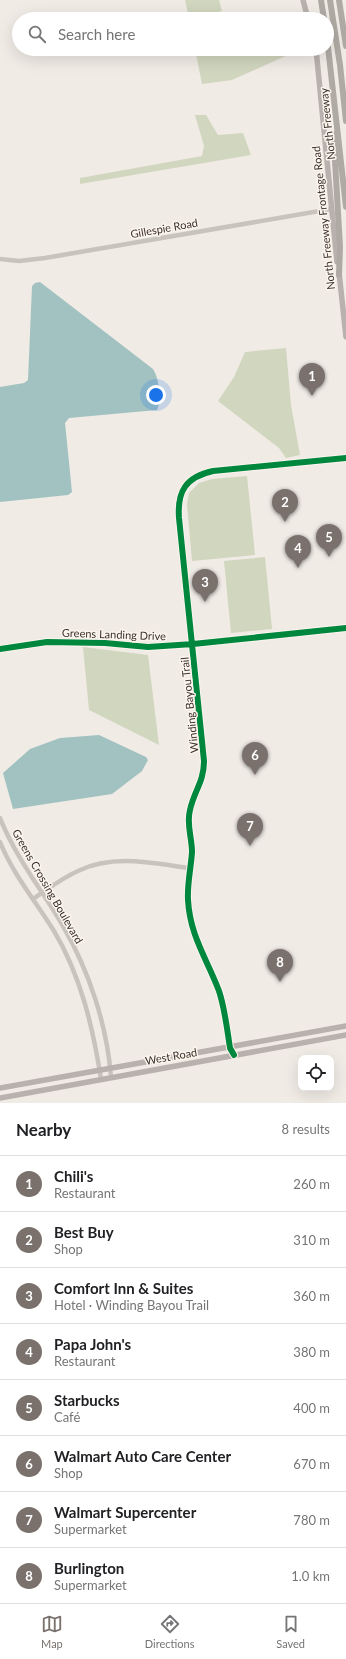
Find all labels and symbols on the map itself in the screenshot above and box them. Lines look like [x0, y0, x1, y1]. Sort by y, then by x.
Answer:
street label: North Freeway [317, 87, 337, 161]
street label: North Freeway Frontage Road [309, 145, 337, 291]
street label: Gillespie Road [129, 216, 199, 240]
pin: 1 [299, 363, 325, 396]
your location [146, 385, 166, 405]
pin: 2 [272, 489, 298, 522]
pin: 5 [316, 524, 342, 557]
pin: 4 [285, 535, 311, 568]
pin: 3 [192, 569, 218, 602]
street label: Greens Landing Drive [62, 626, 166, 642]
street label: Winding Bayou Trail [178, 656, 200, 754]
pin: 6 [242, 742, 268, 775]
pin: 7 [237, 813, 263, 846]
street label: Greens Crossing Boulevard [10, 827, 86, 945]
pin: 8 [267, 949, 293, 982]
street label: West Road [144, 1045, 198, 1067]

